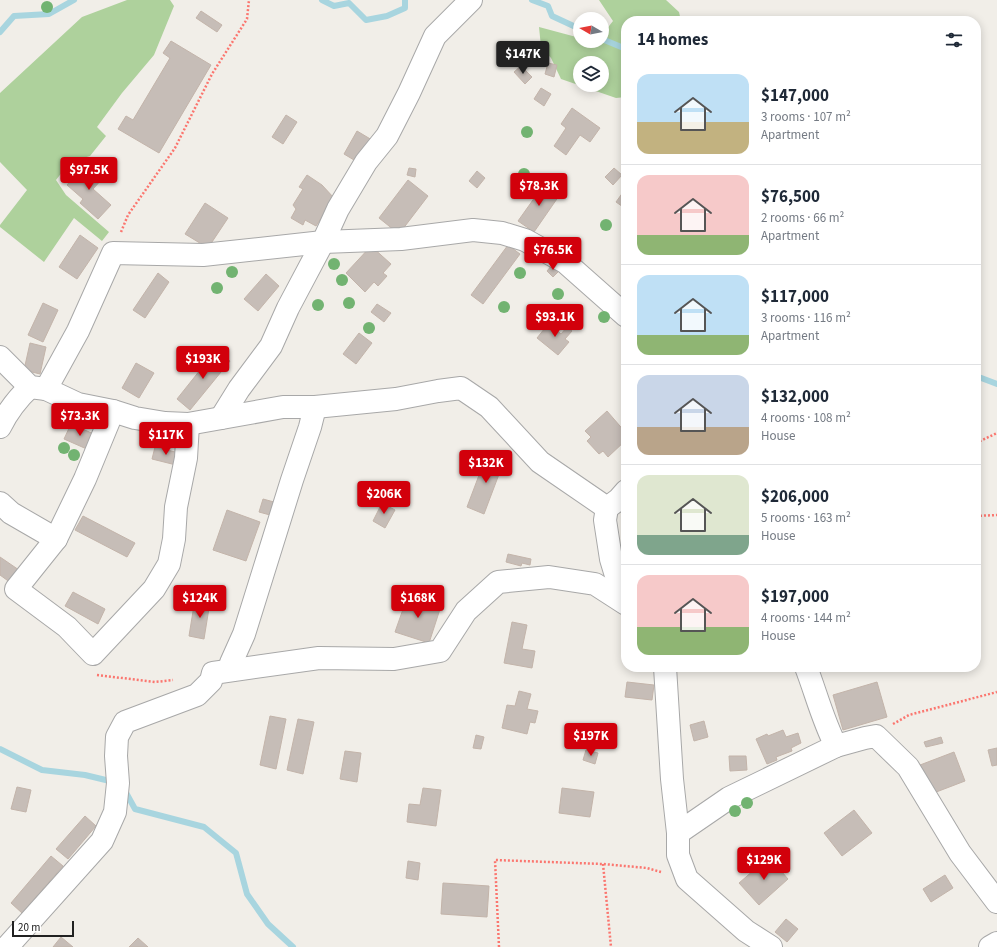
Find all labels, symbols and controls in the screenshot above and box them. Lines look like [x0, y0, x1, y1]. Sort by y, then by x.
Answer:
north arrow [573, 12, 609, 48]
map controls [573, 12, 609, 92]
text: 14 homes [637, 28, 708, 52]
icon: filters [943, 29, 965, 51]
pin: $147K [495, 41, 551, 75]
text: $147K [505, 45, 541, 63]
button: layers [573, 56, 609, 92]
text: $147,000 [761, 84, 829, 108]
icon: home [669, 90, 717, 138]
text: 3 rooms · 107 m² [761, 108, 851, 126]
text: Apartment [761, 126, 819, 144]
pin: $97.5K [56, 157, 122, 191]
text: $97.5K [69, 161, 109, 179]
pin: $78.3K [506, 173, 572, 207]
text: $78.3K [519, 177, 559, 195]
text: $76,500 [761, 185, 820, 209]
icon: home [669, 191, 717, 239]
text: 2 rooms · 66 m² [761, 209, 844, 227]
text: Apartment [761, 227, 819, 245]
pin: $76.5K [520, 237, 586, 271]
text: $76.5K [533, 241, 573, 259]
text: $117,000 [761, 285, 829, 309]
icon: home [669, 291, 717, 339]
pin: $93.1K [522, 304, 588, 338]
text: $93.1K [535, 308, 575, 326]
text: 3 rooms · 116 m² [761, 309, 851, 327]
text: Apartment [761, 327, 819, 345]
pin: $193K [175, 346, 231, 380]
text: $193K [185, 350, 221, 368]
text: $132,000 [761, 385, 829, 409]
icon: home [669, 391, 717, 439]
pin: $73.3K [47, 403, 113, 437]
text: $73.3K [60, 407, 100, 425]
text: 4 rooms · 108 m² [761, 409, 851, 427]
pin: $117K [138, 422, 194, 456]
text: $117K [148, 426, 184, 444]
text: House [761, 427, 796, 445]
pin: $132K [458, 450, 514, 484]
text: $132K [468, 454, 504, 472]
pin: $206K [356, 481, 412, 515]
text: $206K [366, 485, 402, 503]
text: $206,000 [761, 485, 829, 509]
icon: home [669, 491, 717, 539]
text: 5 rooms · 163 m² [761, 509, 851, 527]
text: House [761, 527, 796, 545]
pin: $124K [172, 585, 228, 619]
pin: $168K [390, 585, 446, 619]
text: $197,000 [761, 585, 829, 609]
text: $124K [182, 589, 218, 607]
text: $168K [400, 589, 436, 607]
icon: home [669, 591, 717, 639]
text: 4 rooms · 144 m² [761, 609, 851, 627]
text: House [761, 627, 796, 645]
pin: $197K [563, 723, 619, 757]
text: $197K [573, 727, 609, 745]
pin: $129K [736, 847, 792, 881]
text: $129K [746, 851, 782, 869]
scale bar [12, 919, 74, 938]
text: 20 m [18, 920, 40, 935]

